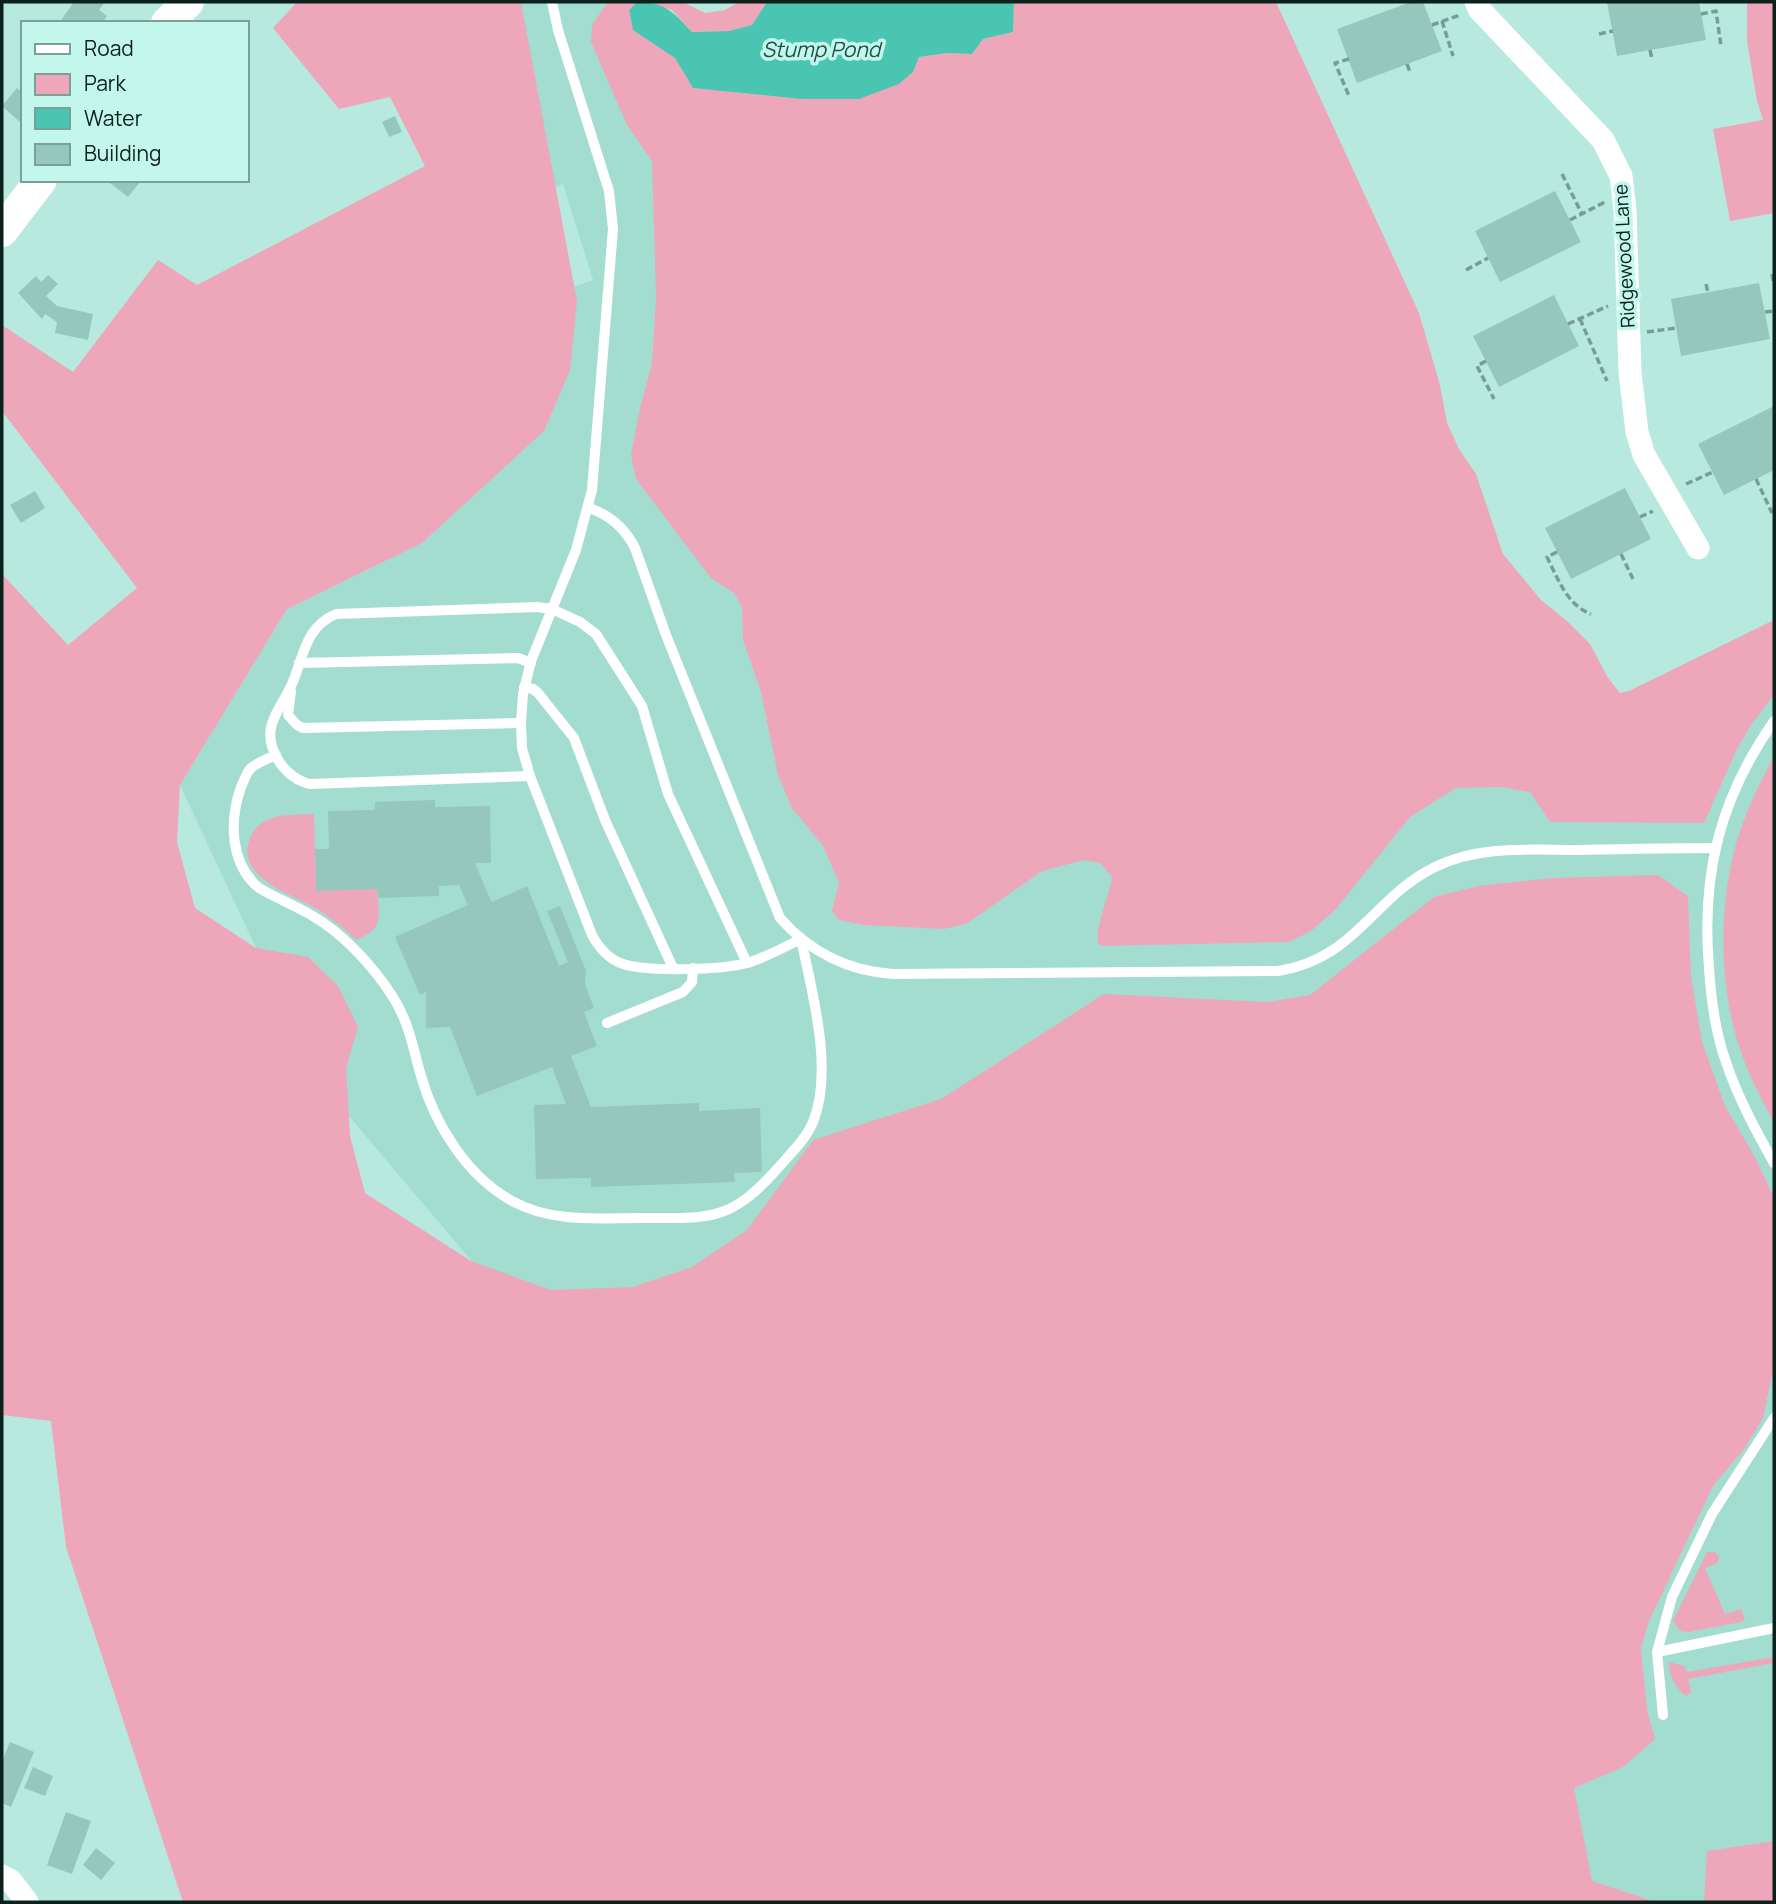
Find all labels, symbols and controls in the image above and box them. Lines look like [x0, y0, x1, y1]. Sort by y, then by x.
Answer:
legend [21, 21, 248, 182]
text: Road [84, 34, 134, 62]
water label: Stump Pond [762, 35, 883, 63]
text: Park [84, 69, 126, 97]
text: Water [84, 104, 143, 132]
text: Building [84, 139, 161, 167]
street label: Ridgewood Lane [1607, 183, 1641, 329]

